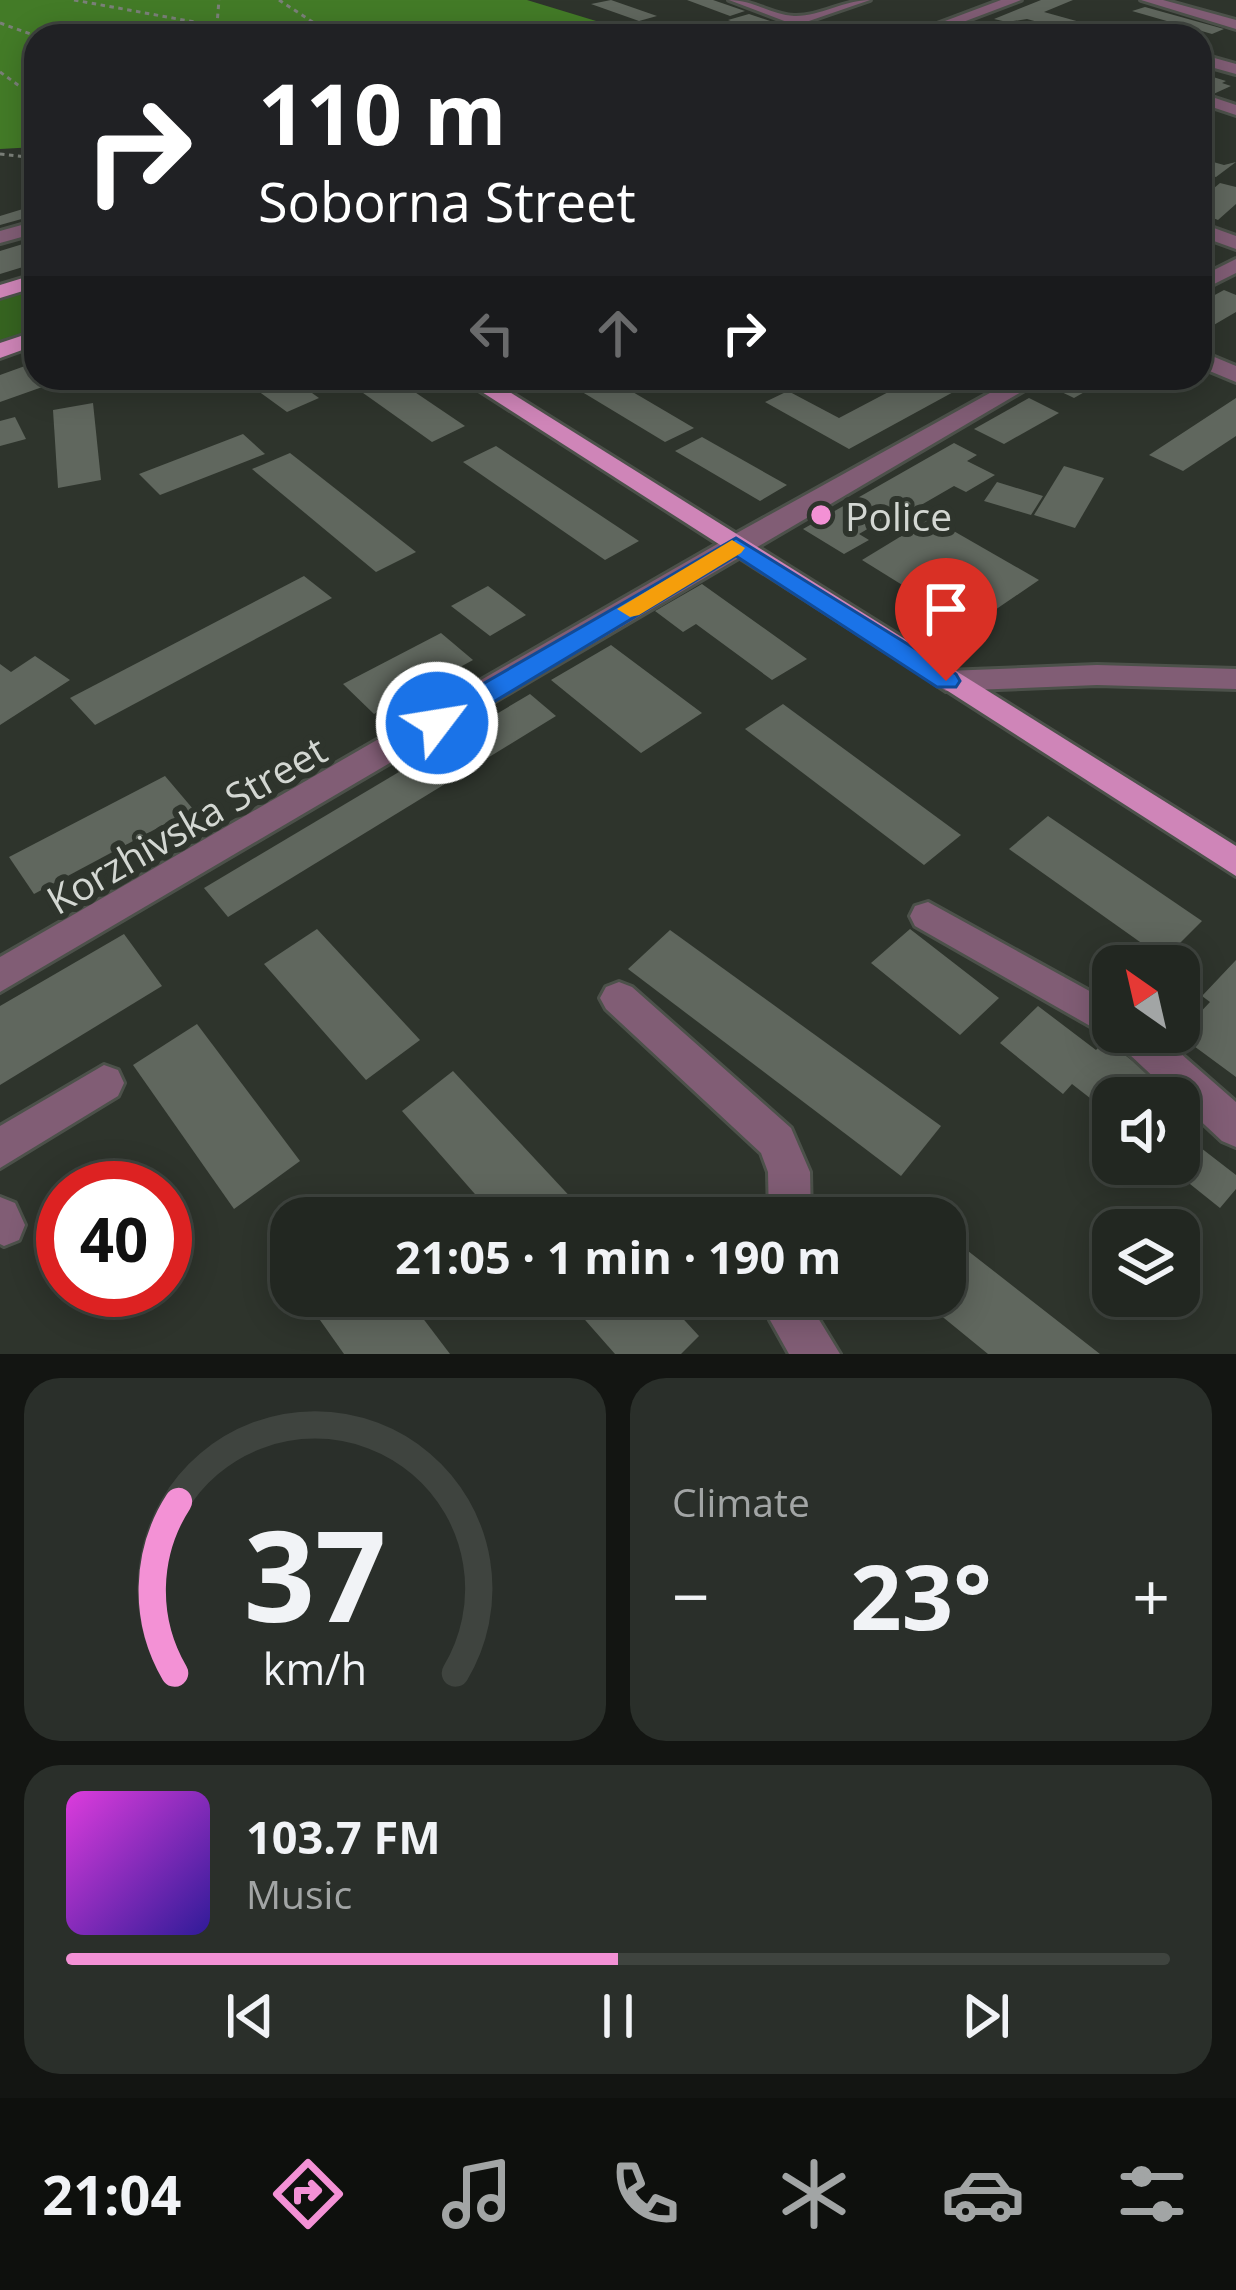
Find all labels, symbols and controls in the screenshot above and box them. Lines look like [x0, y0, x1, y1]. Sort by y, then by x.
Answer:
text: 110 m [258, 55, 506, 170]
icon: right [60, 72, 216, 228]
text: Soborna Street [258, 164, 636, 238]
icon: left [459, 300, 525, 366]
icon: ahead [585, 300, 651, 366]
icon: right [711, 300, 777, 366]
place label: Police [845, 489, 952, 542]
marker: Police [808, 502, 834, 528]
pin [895, 558, 997, 681]
icon: arrive [913, 576, 979, 642]
position arrow [374, 660, 500, 786]
street label: Korzhivska Street [37, 722, 335, 926]
north arrow [1092, 945, 1200, 1053]
map controls [1092, 945, 1200, 1317]
button: sound [1092, 1077, 1200, 1185]
speed limit sign: 40 [36, 1161, 192, 1317]
button: layers [1092, 1209, 1200, 1317]
text: 21:05 · 1 min · 190 m [395, 1226, 841, 1287]
text: Climate [672, 1475, 810, 1528]
text: 37 [244, 1489, 386, 1659]
text: 23° [850, 1534, 992, 1656]
text: − [672, 1550, 710, 1640]
text: + [1132, 1550, 1170, 1640]
text: km/h [263, 1638, 367, 1697]
text: 103.7 FM [246, 1806, 441, 1867]
text: Music [246, 1867, 352, 1920]
icon: previous [217, 1983, 283, 2049]
icon: pause [585, 1983, 651, 2049]
icon: next [953, 1983, 1019, 2049]
icon: directions [266, 2152, 350, 2236]
icon: music [435, 2152, 519, 2236]
icon: phone [603, 2152, 687, 2236]
icon: climate [772, 2152, 856, 2236]
icon: car [941, 2152, 1025, 2236]
icon: filters [1110, 2152, 1194, 2236]
text: 21:04 [42, 2157, 181, 2231]

